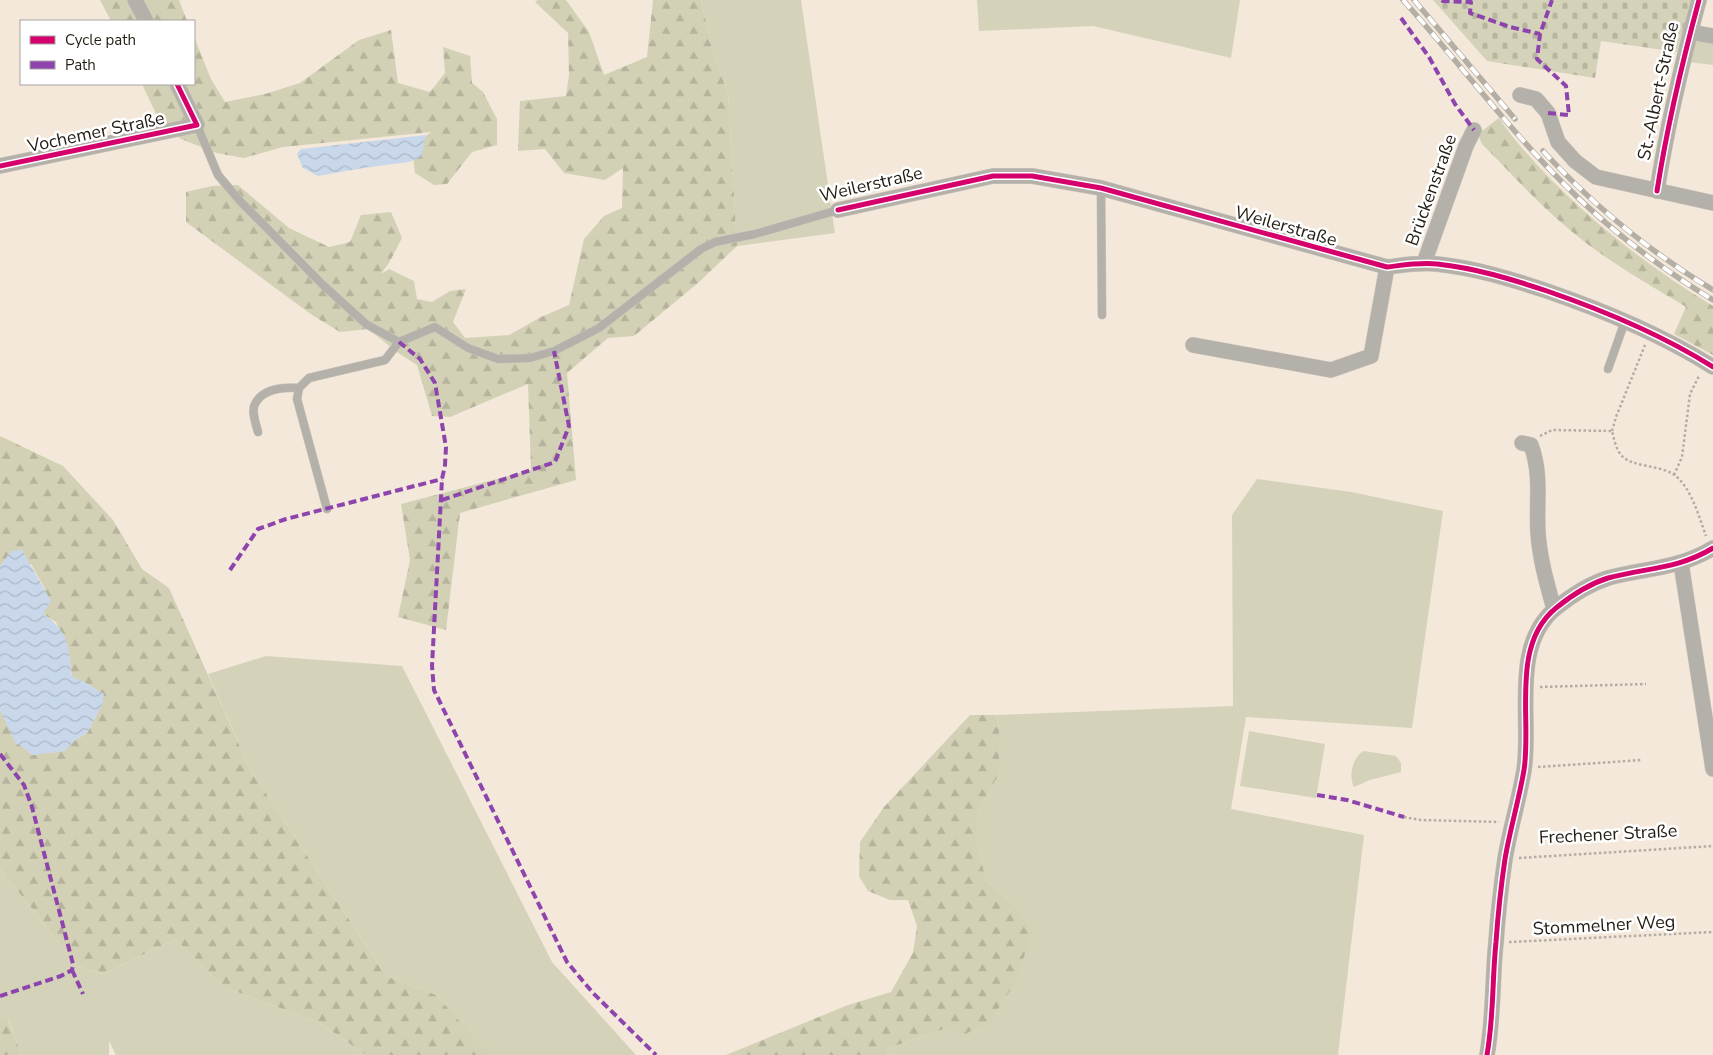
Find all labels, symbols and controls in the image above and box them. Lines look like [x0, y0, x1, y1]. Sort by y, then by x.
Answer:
legend [20, 20, 195, 85]
street label: St.-Albert-Straße [1632, 20, 1684, 162]
text: Cycle path [65, 30, 136, 50]
text: Path [65, 55, 96, 75]
street label: Vochemer Straße [24, 106, 167, 158]
street label: Brückenstraße [1400, 131, 1462, 249]
street label: Weilerstraße [817, 160, 925, 208]
street label: Weilerstraße [1232, 200, 1340, 252]
street label: Frechener Straße [1538, 818, 1678, 850]
street label: Stommelner Weg [1532, 909, 1676, 941]

